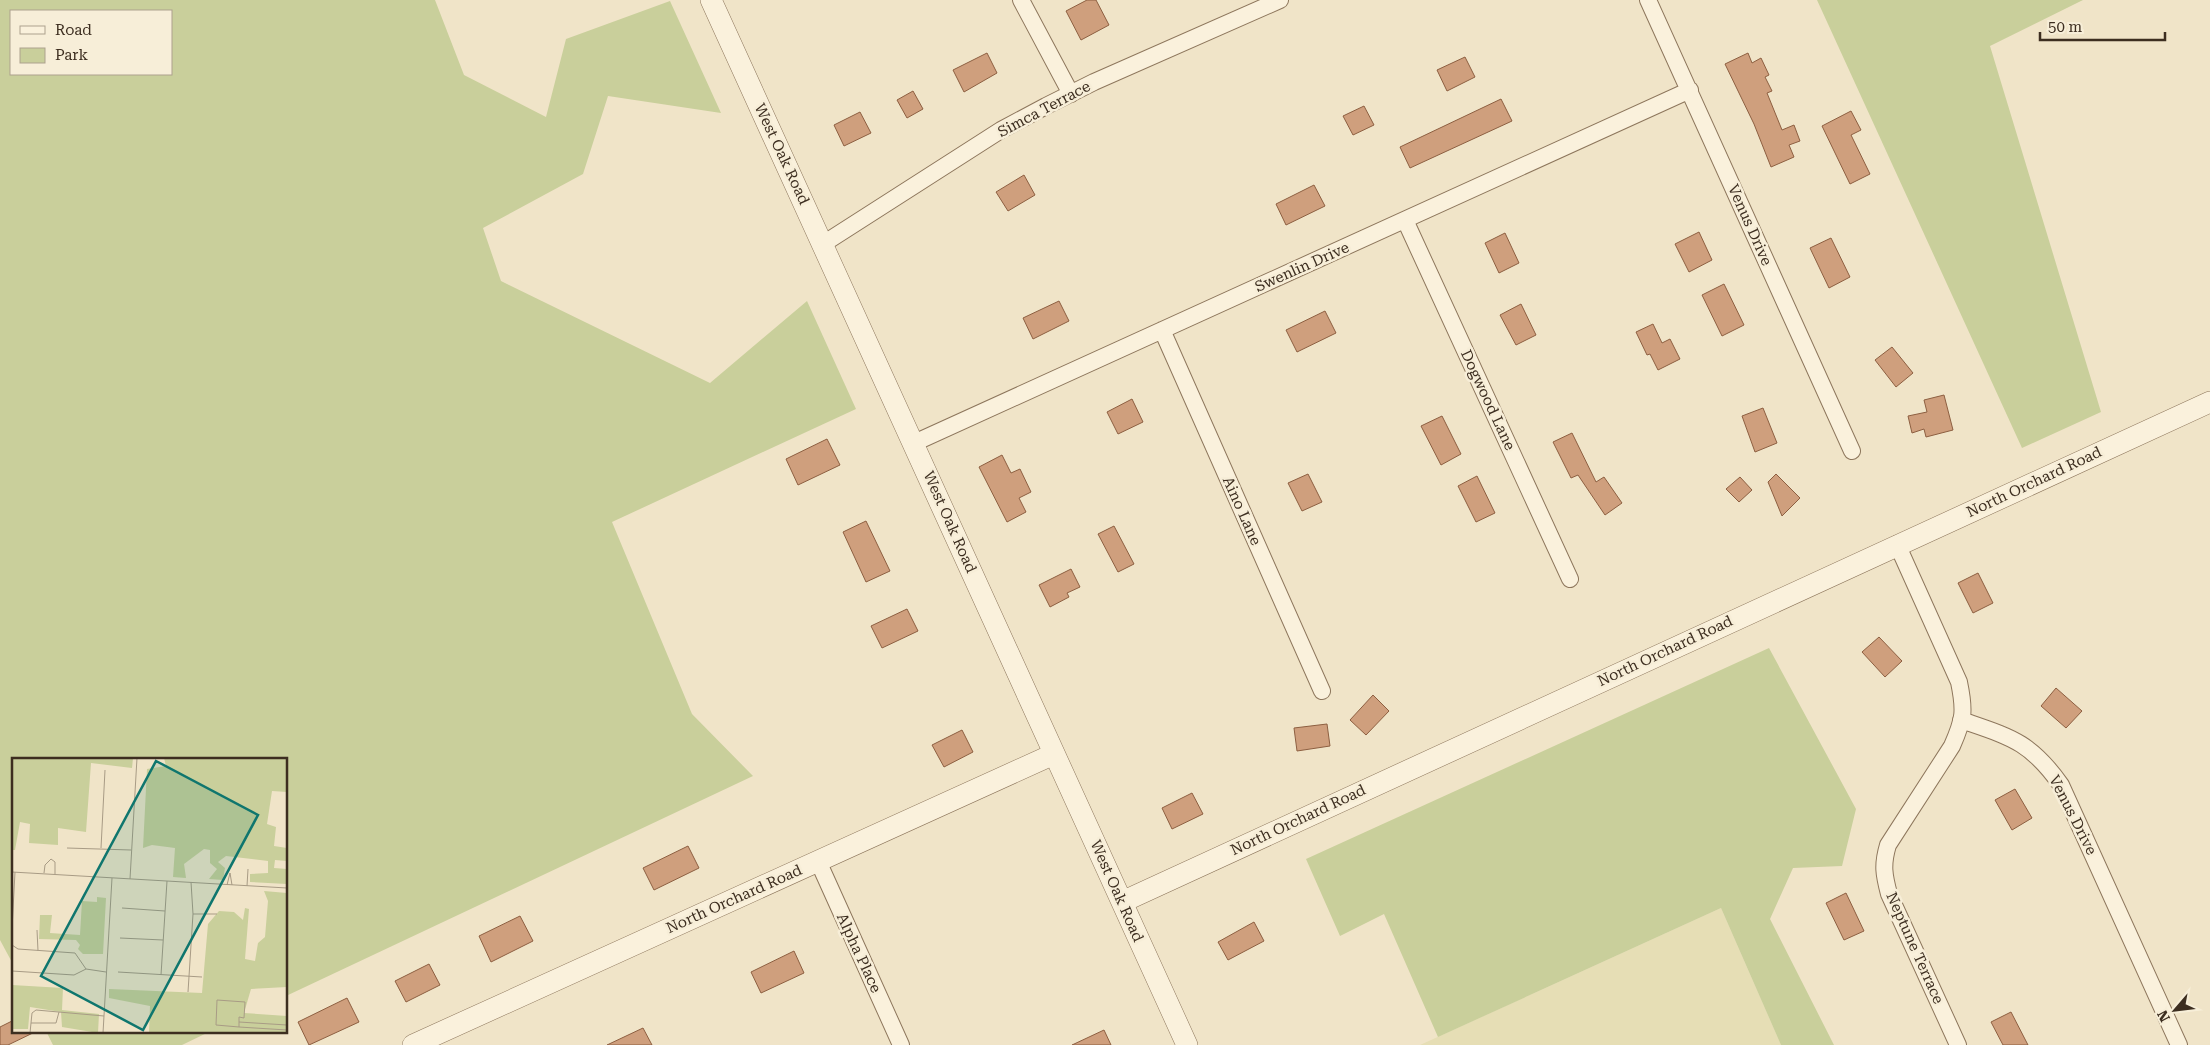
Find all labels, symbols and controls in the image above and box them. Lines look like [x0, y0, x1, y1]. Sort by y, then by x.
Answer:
legend [10, 10, 172, 75]
scale bar [2040, 10, 2165, 42]
text: 50 m [2048, 18, 2083, 36]
text: Road [55, 21, 92, 39]
text: Park [55, 46, 89, 64]
street label: Simca Terrace [995, 77, 1093, 141]
street label: West Oak Road [751, 101, 813, 208]
street label: Venus Drive [1724, 182, 1776, 268]
street label: Swenlin Drive [1252, 238, 1352, 296]
street label: Dogwood Lane [1457, 347, 1519, 453]
street label: North Orchard Road [1964, 443, 2105, 521]
street label: West Oak Road [919, 468, 981, 576]
street label: Aino Lane [1219, 474, 1265, 548]
street label: North Orchard Road [1595, 612, 1736, 690]
inset map [12, 758, 288, 1032]
street label: Venus Drive [2045, 772, 2101, 858]
street label: North Orchard Road [1228, 781, 1369, 859]
street label: West Oak Road [1086, 837, 1148, 945]
street label: North Orchard Road [663, 861, 805, 937]
street label: Neptune Terrace [1882, 889, 1948, 1007]
street label: Alpha Place [833, 910, 885, 996]
north arrow [2150, 985, 2200, 1035]
text: N [2154, 1007, 2173, 1025]

